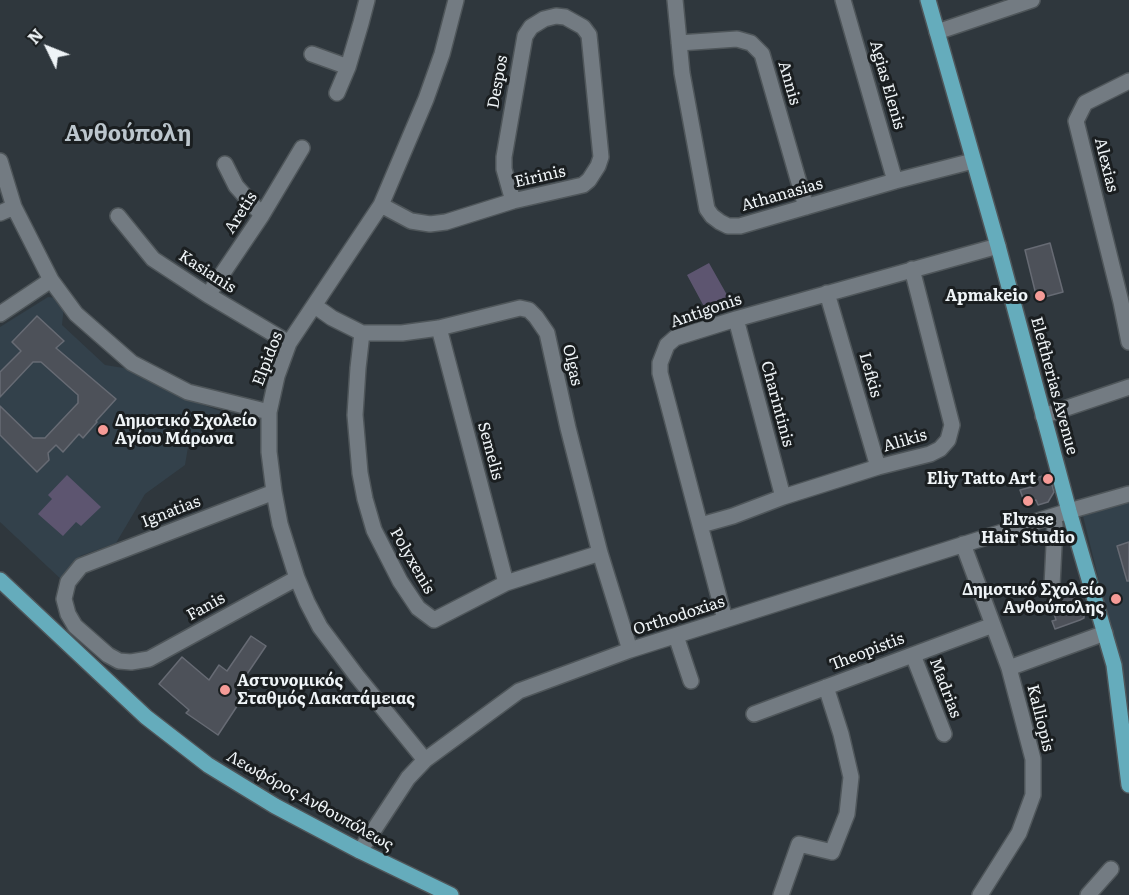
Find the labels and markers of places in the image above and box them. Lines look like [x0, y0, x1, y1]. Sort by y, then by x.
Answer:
place label: Apmakeio [945, 286, 1028, 306]
marker: Apmakeio [1033, 289, 1047, 303]
place label: Δημοτικό Σχολείο Αγίου Μάρωνα [115, 411, 257, 449]
marker: Δημοτικό Σχολείο Αγίου Μάρωνα [96, 423, 110, 437]
place label: Eliy Tatto Art [927, 469, 1036, 489]
marker: Eliy Tatto Art [1041, 472, 1055, 486]
marker: Elvase Hair Studio [1021, 494, 1035, 508]
place label: Elvase Hair Studio [981, 510, 1075, 548]
place label: Δημοτικό Σχολείο Ανθούπολης [962, 580, 1104, 618]
marker: Δημοτικό Σχολείο Ανθούπολης [1109, 592, 1123, 606]
place label: Αστυνομικός Σταθμός Λακατάμειας [237, 671, 415, 709]
marker: Αστυνομικός Σταθμός Λακατάμειας [218, 683, 232, 697]

